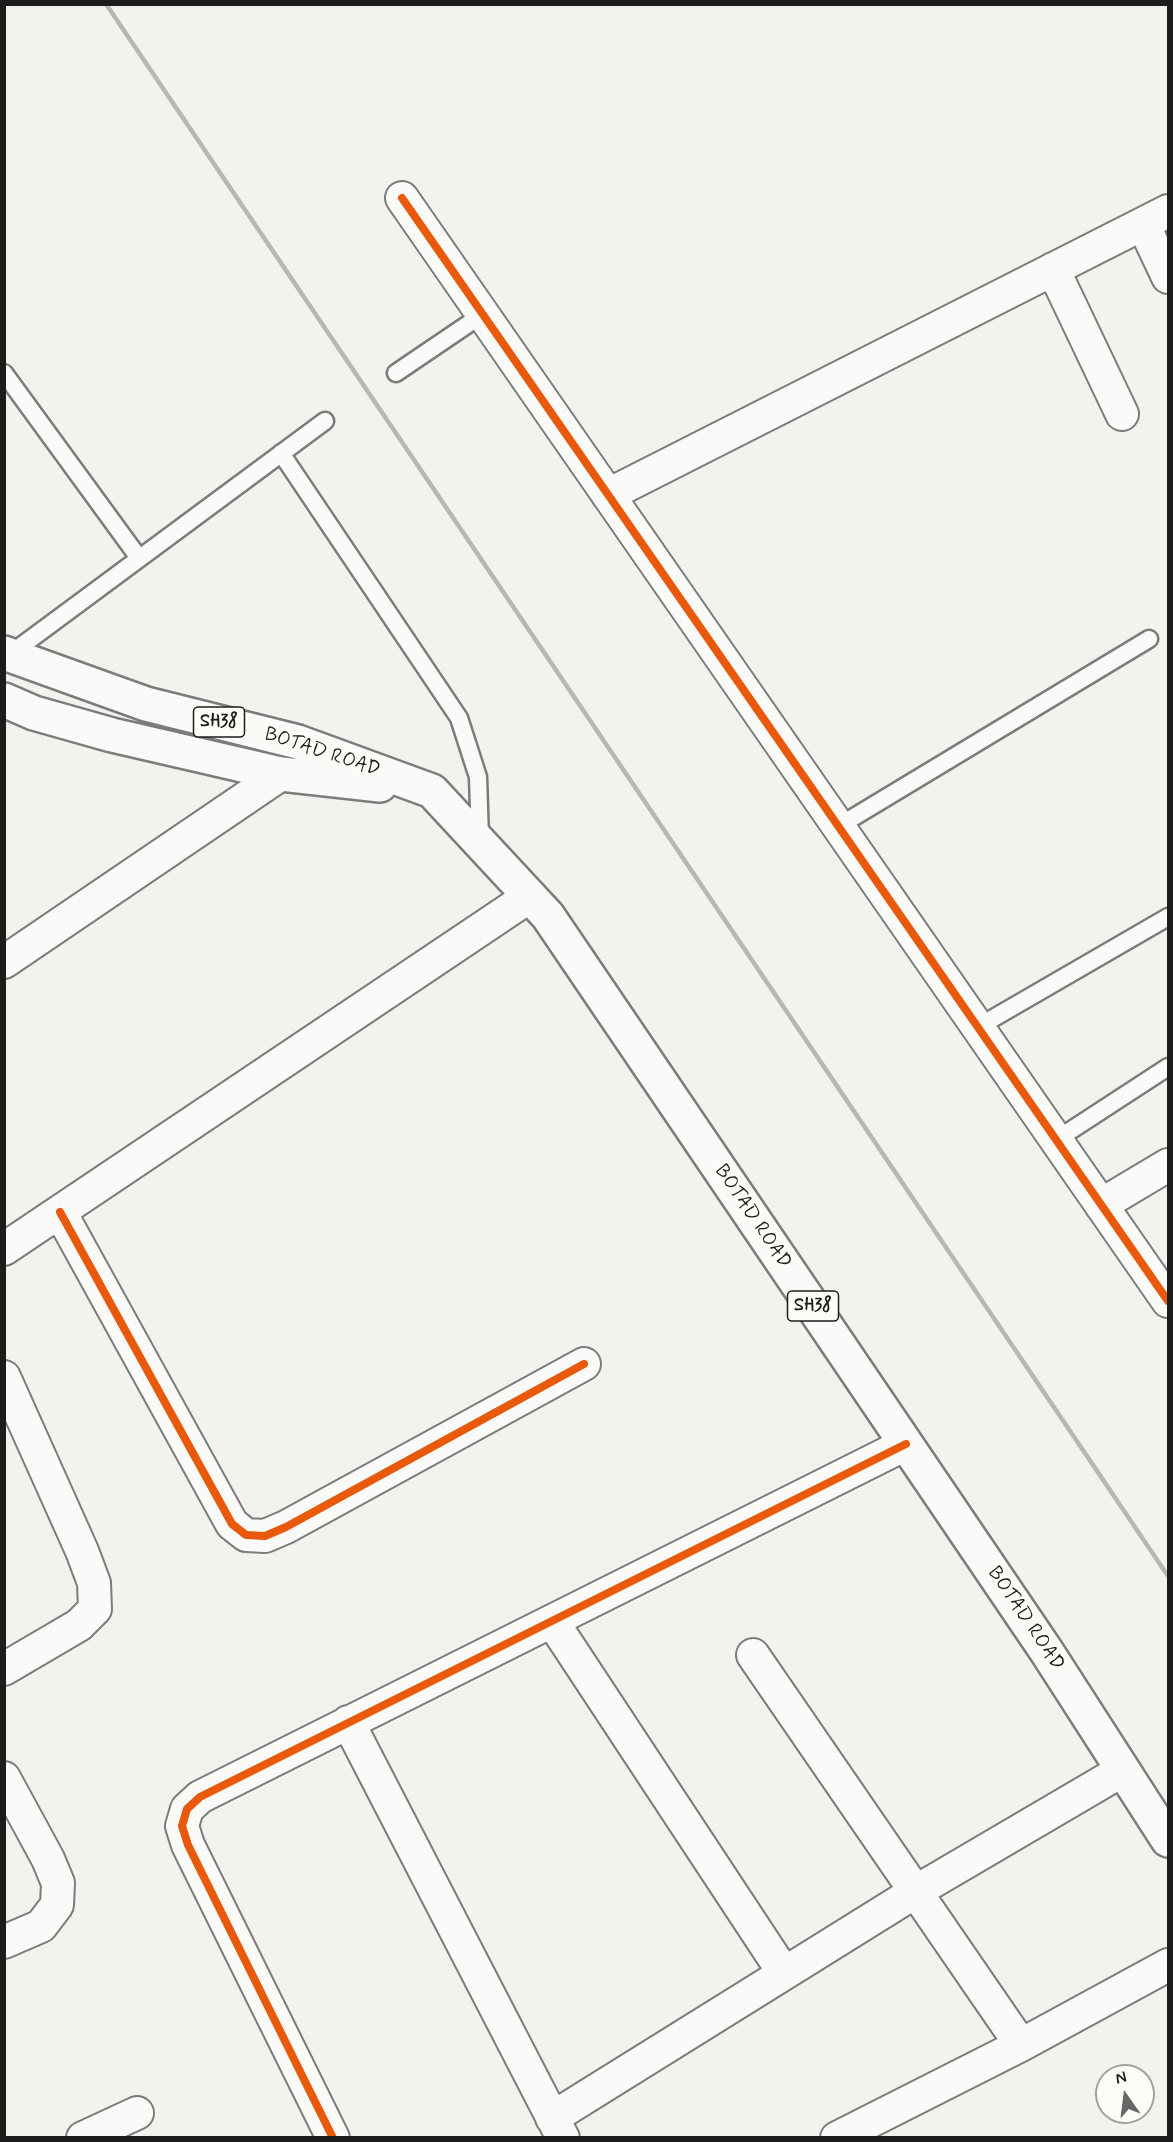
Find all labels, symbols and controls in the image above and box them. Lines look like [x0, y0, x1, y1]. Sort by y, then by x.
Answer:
road number: SH38 [194, 707, 244, 737]
street label: BOTAD ROAD [261, 723, 383, 783]
street label: BOTAD ROAD [708, 1160, 796, 1274]
road number: SH38 [788, 1291, 838, 1321]
street label: BOTAD ROAD [981, 1562, 1069, 1676]
north arrow [1095, 2064, 1155, 2124]
text: N [1113, 2067, 1129, 2089]

